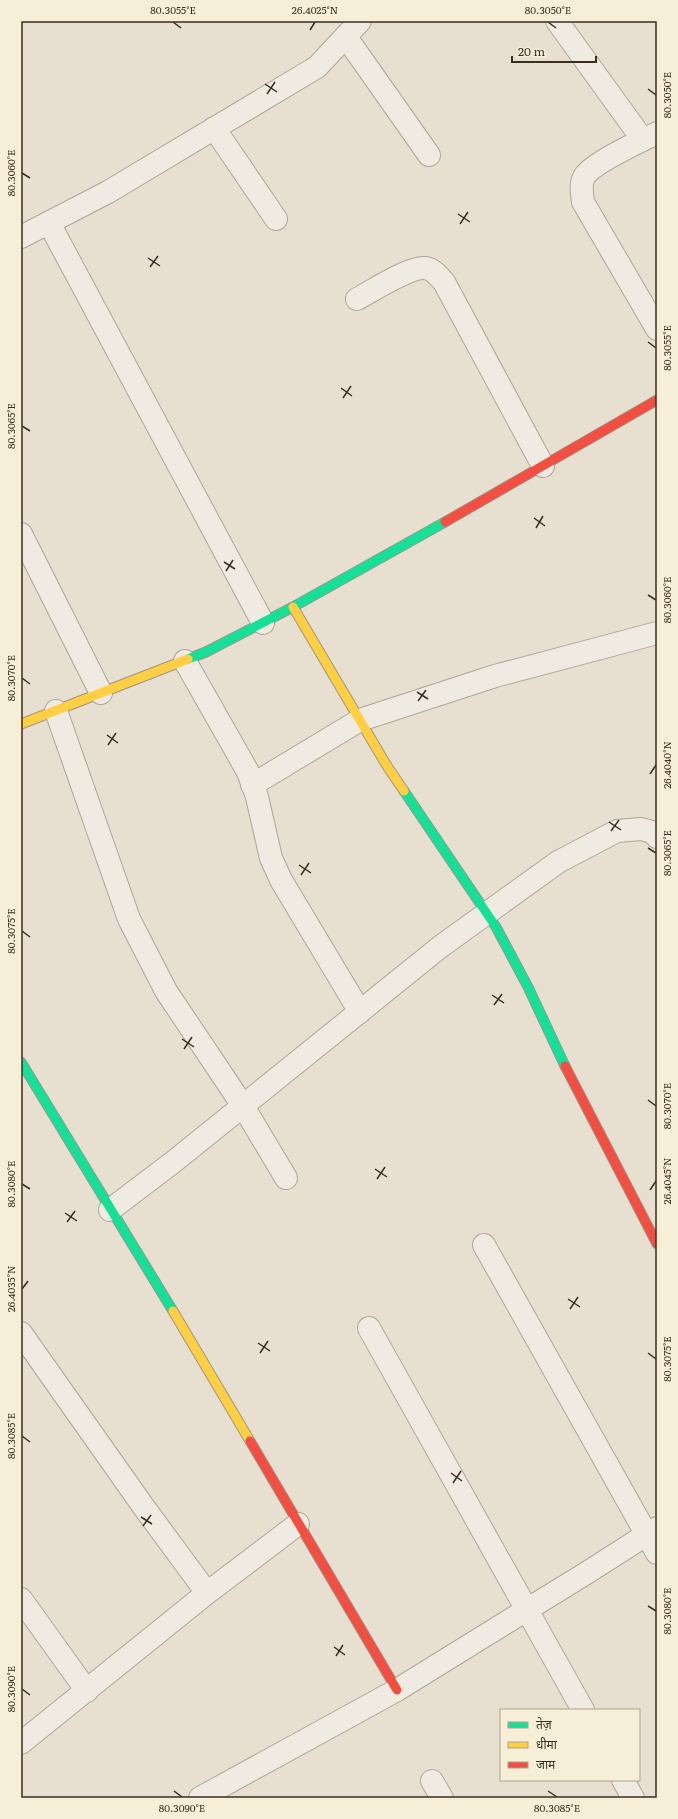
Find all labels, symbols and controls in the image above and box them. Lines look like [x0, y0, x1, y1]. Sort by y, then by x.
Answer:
text: 80.3055°E [150, 2, 196, 17]
text: 26.4025°N [292, 2, 338, 17]
text: 80.3050°E [525, 2, 571, 17]
scale bar [512, 38, 596, 64]
text: 20 m [518, 42, 545, 60]
text: 80.3050°E [659, 72, 674, 118]
text: 80.3060°E [3, 150, 18, 196]
text: 80.3055°E [659, 325, 674, 371]
text: 80.3065°E [3, 403, 18, 449]
text: 80.3060°E [659, 577, 674, 623]
text: 80.3070°E [3, 655, 18, 701]
text: 26.4040°N [659, 741, 674, 789]
text: 80.3065°E [659, 830, 674, 876]
text: 80.3075°E [3, 908, 18, 954]
text: 80.3070°E [659, 1083, 674, 1129]
text: 26.4045°N [659, 1158, 674, 1204]
text: 80.3080°E [3, 1161, 18, 1207]
text: 26.4035°N [3, 1266, 18, 1312]
text: 80.3075°E [659, 1336, 674, 1382]
text: 80.3085°E [3, 1413, 18, 1459]
text: 80.3080°E [659, 1588, 674, 1634]
text: 80.3090°E [3, 1666, 18, 1712]
legend [500, 1709, 640, 1781]
text: तेज़ [536, 1715, 553, 1733]
text: धीमा [536, 1735, 558, 1753]
text: जाम [536, 1755, 556, 1773]
text: 80.3090°E [159, 1800, 205, 1815]
text: 80.3085°E [534, 1800, 580, 1815]

